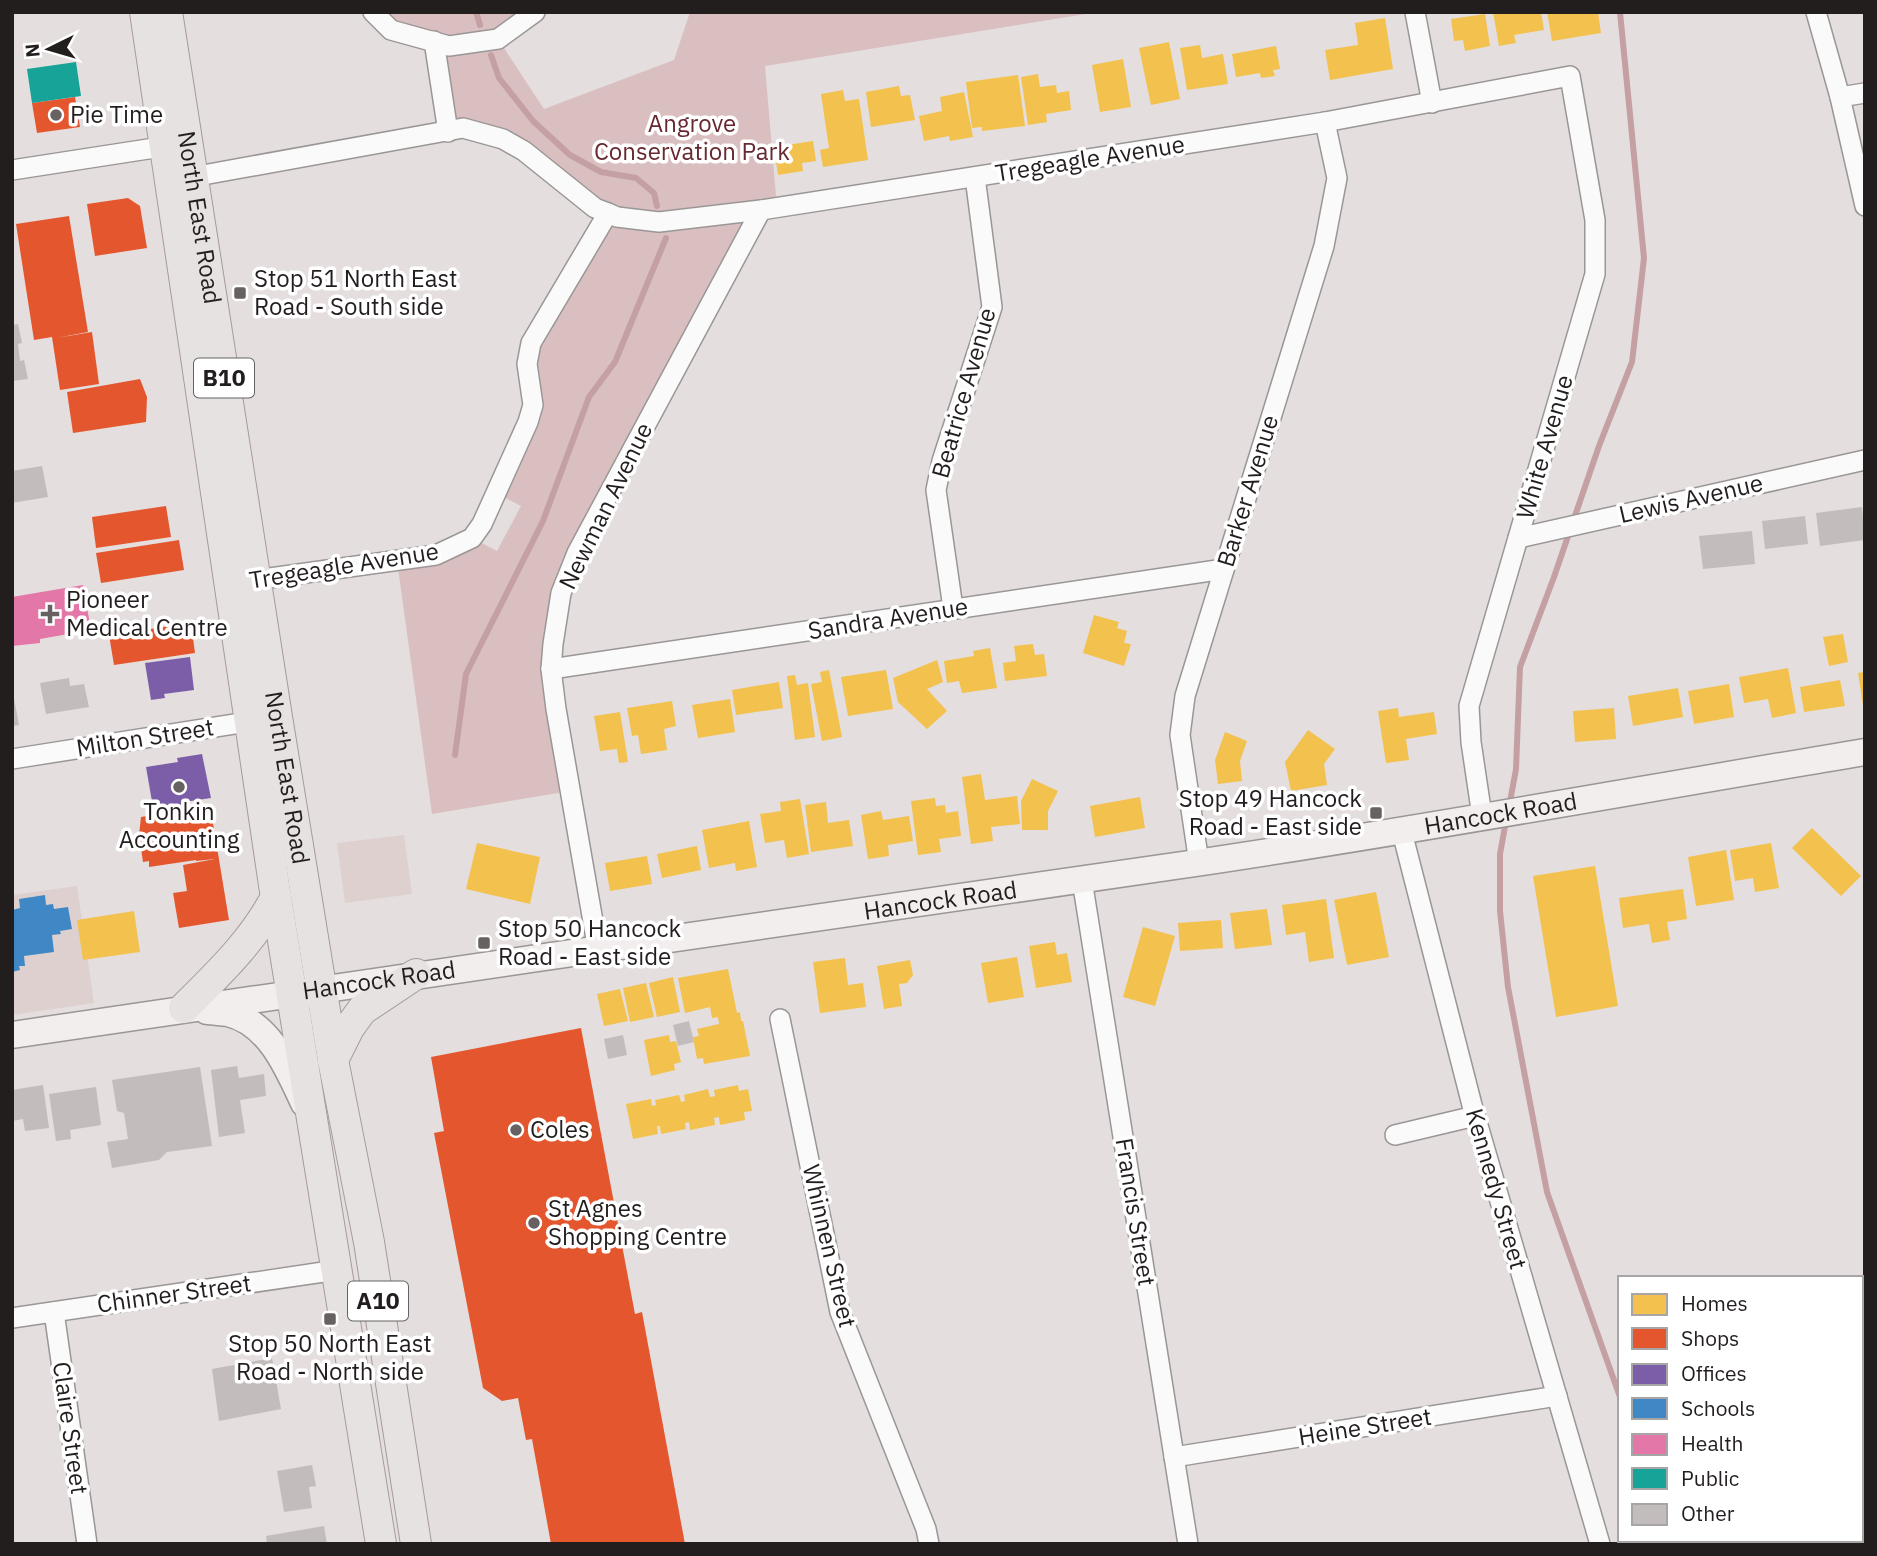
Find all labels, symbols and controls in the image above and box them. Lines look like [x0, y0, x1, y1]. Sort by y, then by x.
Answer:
north arrow [14, 14, 84, 84]
text: N [20, 43, 45, 58]
place label: Pie Time [70, 98, 163, 130]
marker: Pie Time [48, 107, 64, 123]
park label: Angrove Conservation Park [594, 107, 790, 167]
street label: Tregeagle Avenue [993, 127, 1187, 189]
street label: North East Road [171, 129, 229, 306]
place label: Stop 51 North East Road - South side [254, 262, 458, 322]
marker: Stop 51 North East Road - South side [232, 285, 248, 301]
street label: Beatrice Avenue [923, 304, 1003, 482]
road number: B10 [194, 358, 254, 398]
street label: White Avenue [1508, 371, 1580, 522]
street label: Barker Avenue [1209, 411, 1285, 571]
street label: Newman Avenue [551, 417, 659, 594]
street label: Lewis Avenue [1616, 466, 1766, 530]
street label: Tregeagle Avenue [247, 534, 441, 596]
place label: Pioneer Medical Centre [66, 583, 228, 643]
street label: Sandra Avenue [806, 590, 970, 646]
marker: Pioneer Medical Centre [40, 604, 60, 624]
street label: North East Road [258, 689, 318, 866]
street label: Milton Street [74, 710, 216, 764]
marker: Tonkin Accounting [171, 779, 187, 795]
place label: Stop 49 Hancock Road - East side [1179, 782, 1362, 842]
street label: Hancock Road [1422, 784, 1579, 842]
place label: Tonkin Accounting [119, 795, 240, 855]
marker: Stop 49 Hancock Road - East side [1368, 805, 1384, 821]
street label: Hancock Road [862, 873, 1019, 927]
place label: Stop 50 Hancock Road - East side [498, 912, 682, 972]
marker: Stop 50 Hancock Road - East side [476, 935, 492, 951]
street label: Hancock Road [300, 953, 458, 1006]
street label: Kennedy Street [1459, 1105, 1535, 1273]
place label: Coles [530, 1113, 590, 1145]
marker: Coles [508, 1122, 524, 1138]
street label: Francis Street [1109, 1136, 1163, 1288]
street label: Whinnen Street [796, 1161, 864, 1331]
place label: St Agnes Shopping Centre [548, 1192, 727, 1252]
marker: St Agnes Shopping Centre [526, 1215, 542, 1231]
street label: Chinner Street [95, 1266, 253, 1320]
legend [1618, 1276, 1863, 1542]
road number: A10 [348, 1282, 408, 1320]
text: Homes [1681, 1289, 1748, 1317]
marker: Stop 50 North East Road - North side [322, 1311, 338, 1327]
text: Shops [1681, 1324, 1739, 1352]
place label: Stop 50 North East Road - North side [228, 1327, 432, 1387]
street label: Claire Street [46, 1359, 96, 1496]
text: Offices [1681, 1359, 1747, 1387]
text: Schools [1681, 1394, 1755, 1422]
street label: Heine Street [1296, 1400, 1434, 1452]
text: Health [1681, 1429, 1744, 1457]
text: Public [1681, 1464, 1739, 1492]
text: Other [1681, 1499, 1735, 1527]

